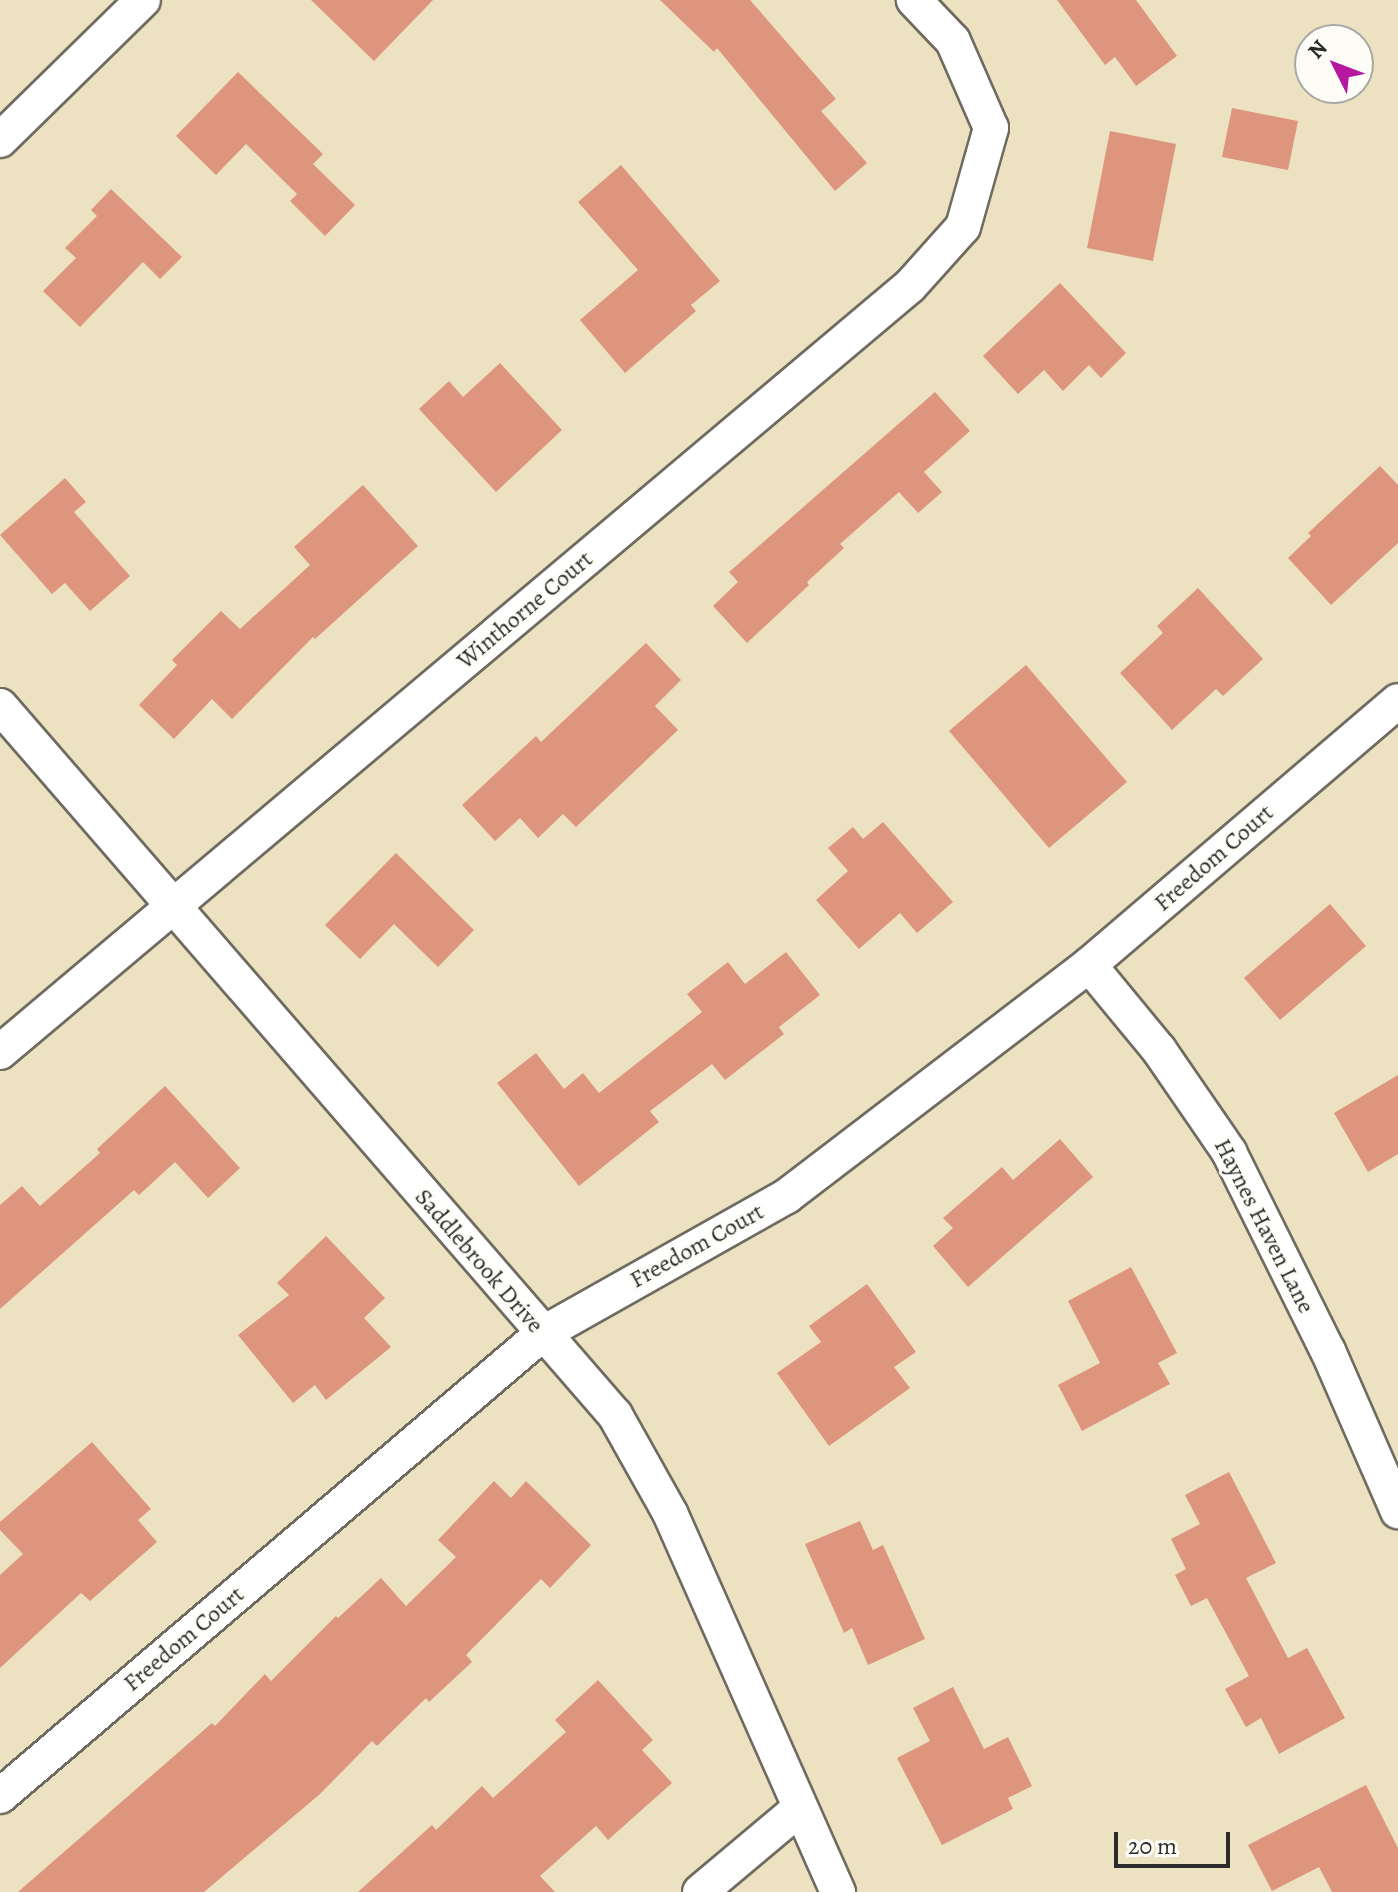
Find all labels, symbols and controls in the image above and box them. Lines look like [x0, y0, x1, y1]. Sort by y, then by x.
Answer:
north arrow [1294, 24, 1374, 104]
text: N [1301, 33, 1334, 65]
street label: Winthorne Court [451, 545, 599, 675]
street label: Freedom Court [1149, 798, 1279, 918]
street label: Haynes Haven Lane [1208, 1134, 1320, 1318]
street label: Saddlebrook Drive [409, 1183, 549, 1339]
street label: Freedom Court [625, 1197, 769, 1295]
street label: Freedom Court [118, 1580, 250, 1698]
scale bar [1118, 1816, 1234, 1866]
text: 20 m [1128, 1830, 1177, 1862]

